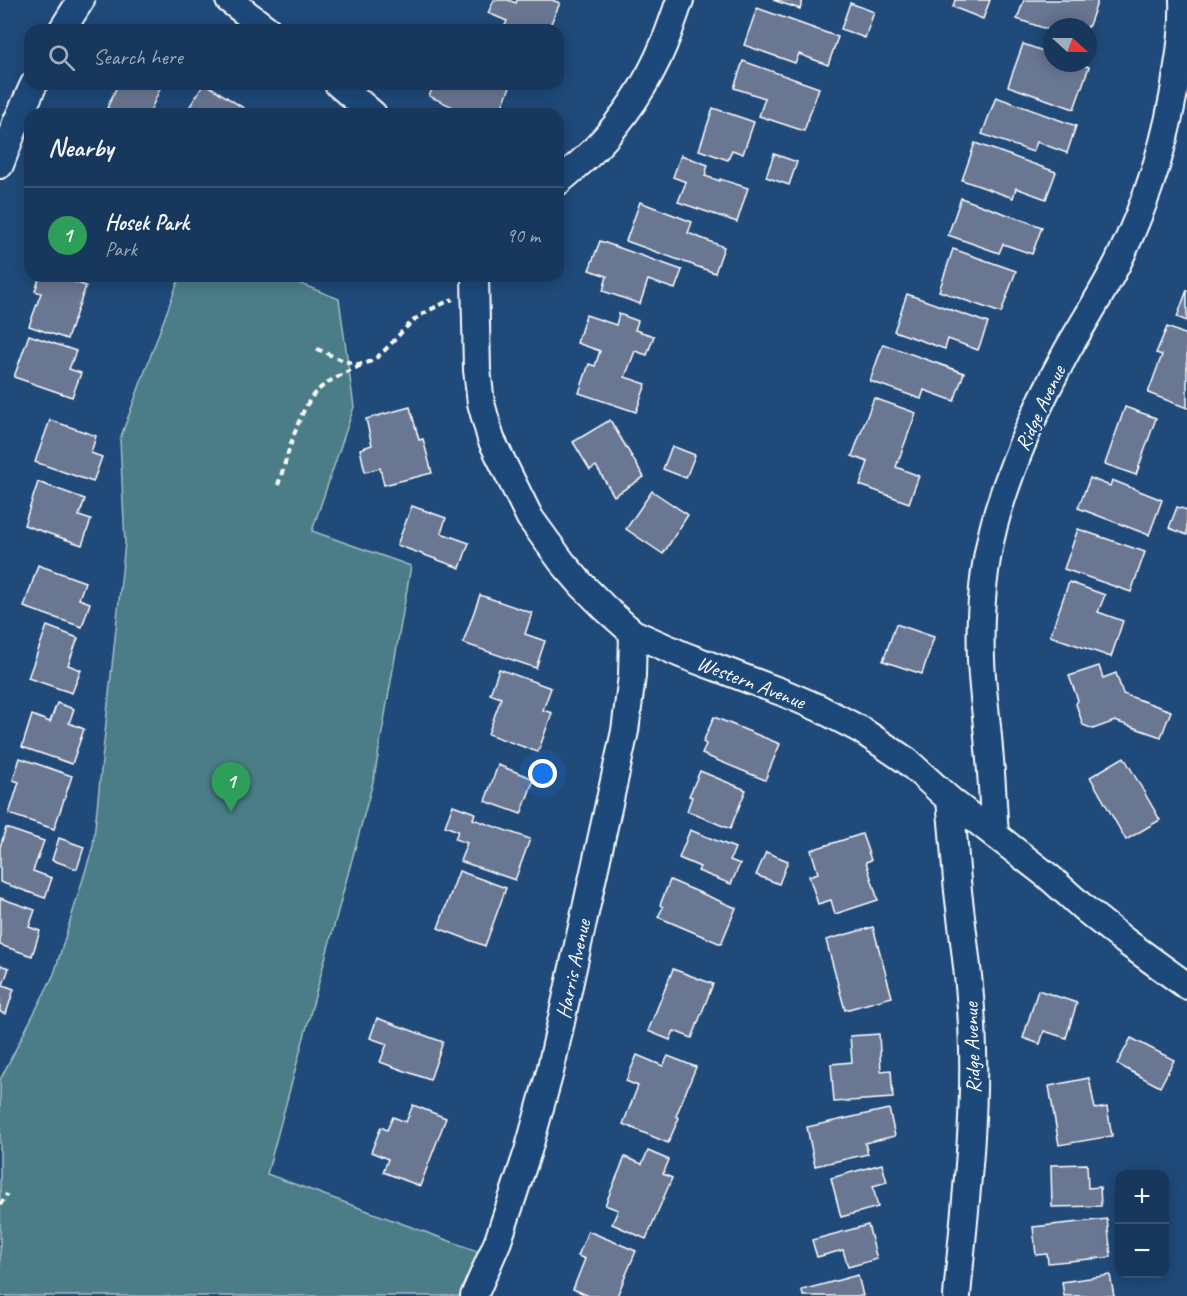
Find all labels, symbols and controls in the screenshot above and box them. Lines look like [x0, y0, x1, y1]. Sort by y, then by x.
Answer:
north arrow [1043, 18, 1097, 72]
search box [24, 24, 564, 90]
icon: search [45, 41, 78, 74]
text: Search here [93, 43, 183, 71]
text: Nearby [48, 131, 113, 164]
text: Hosek Park [105, 209, 189, 237]
text: 1 [63, 223, 72, 248]
text: 90 m [506, 223, 540, 248]
text: Park [105, 237, 137, 262]
street label: Ridge Avenue [1009, 360, 1071, 455]
street label: Western Avenue [693, 650, 810, 715]
your location [528, 759, 557, 788]
pin: 1 [212, 762, 250, 812]
street label: Harris Avenue [550, 916, 596, 1021]
street label: Ridge Avenue [957, 1001, 987, 1094]
map controls [1115, 1170, 1169, 1278]
button: + [1115, 1170, 1169, 1224]
button: − [1115, 1224, 1169, 1278]

